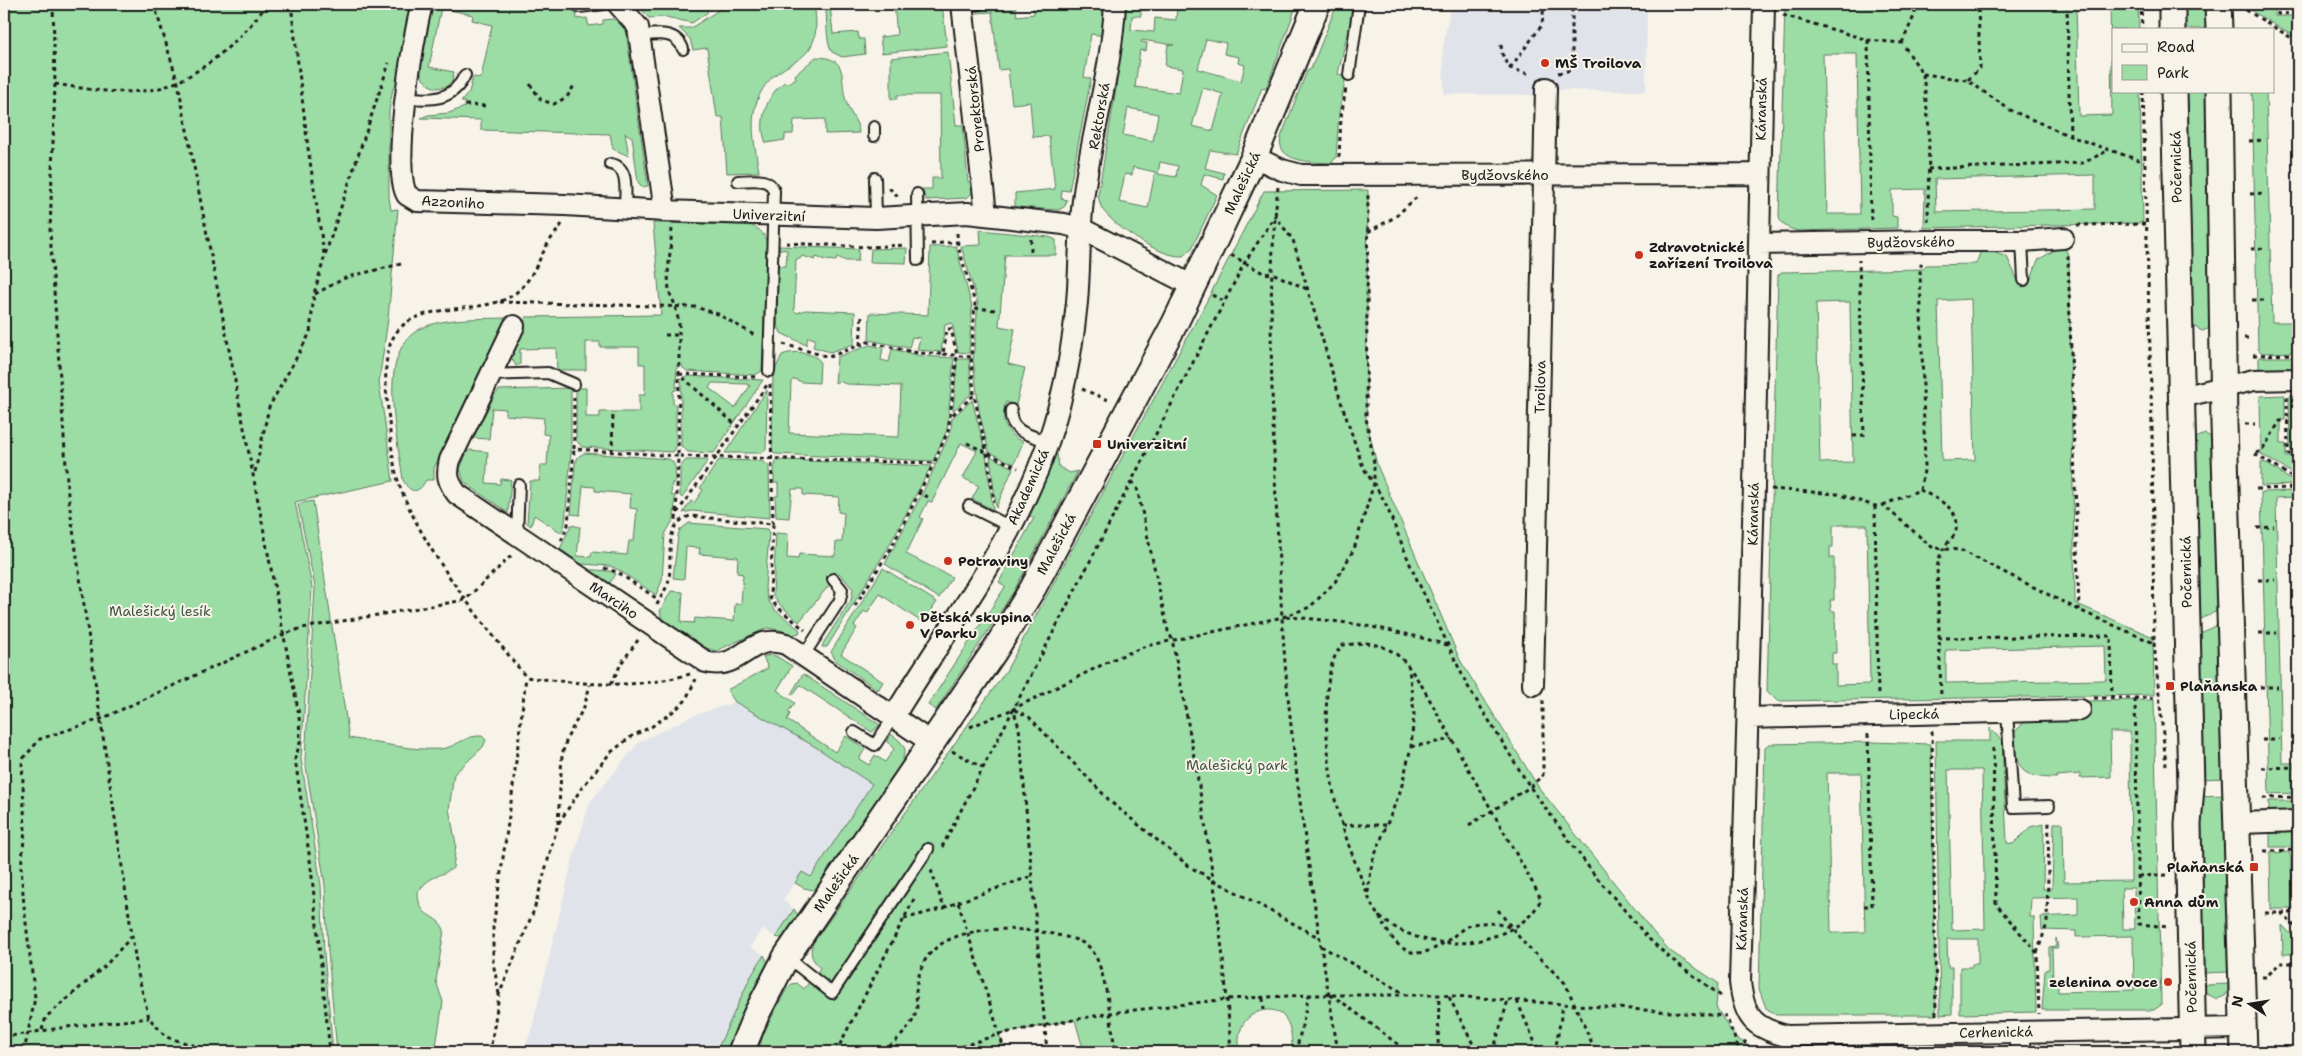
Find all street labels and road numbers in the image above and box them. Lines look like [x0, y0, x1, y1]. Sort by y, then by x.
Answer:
street label: Prorektorská [961, 65, 988, 153]
street label: Káranská [1751, 77, 1771, 141]
street label: Rektorská [1084, 81, 1114, 151]
street label: Počernická [2166, 131, 2186, 203]
street label: Malešická [1220, 148, 1265, 217]
street label: Bydžovského [1461, 166, 1549, 184]
street label: Azzoniho [421, 191, 485, 213]
street label: Univerzitní [732, 205, 806, 225]
street label: Bydžovského [1867, 232, 1955, 252]
street label: Troilova [1531, 360, 1549, 414]
street label: Akademická [1003, 446, 1053, 528]
street label: Káranská [1743, 482, 1763, 546]
street label: Malešická [1032, 510, 1080, 578]
street label: Počernická [2176, 536, 2196, 608]
street label: Marciho [586, 577, 642, 623]
street label: Lipecká [1889, 705, 1939, 723]
street label: Malešická [809, 850, 863, 916]
street label: Káranská [1732, 887, 1752, 951]
street label: Počernická [2181, 941, 2201, 1013]
street label: Cerhenická [1959, 1022, 2033, 1042]

